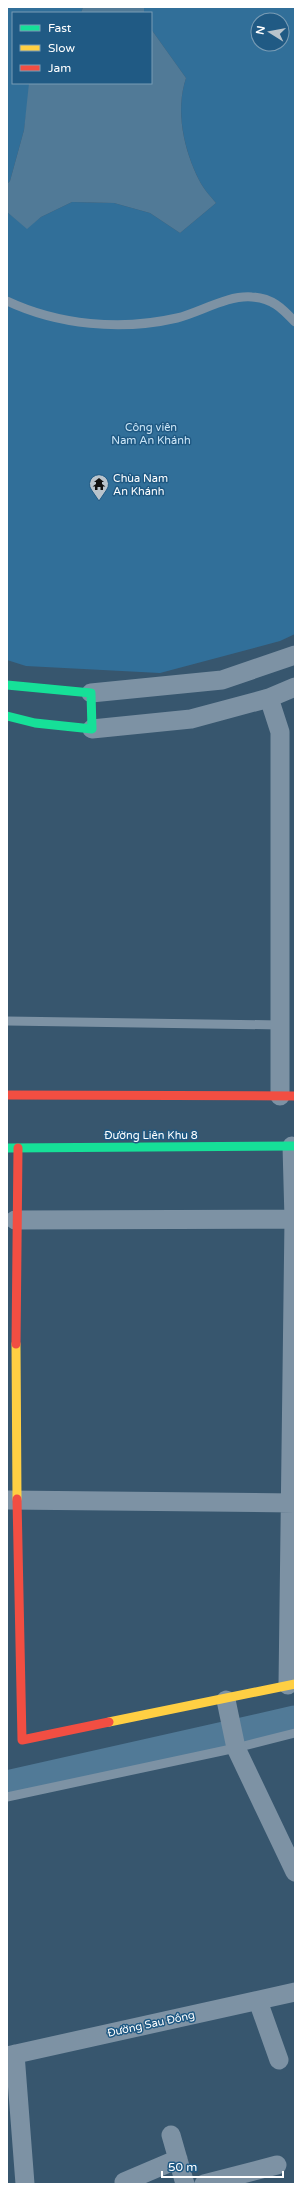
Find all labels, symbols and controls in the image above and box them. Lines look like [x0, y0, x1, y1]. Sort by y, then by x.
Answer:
legend [12, 12, 152, 84]
north arrow [250, 12, 290, 52]
text: Fast [48, 21, 72, 35]
text: N [253, 25, 268, 36]
text: Slow [48, 41, 75, 55]
text: Jam [48, 61, 71, 75]
park label: Công viên Nam An Khánh [111, 421, 191, 447]
place label: Chùa Nam An Khánh [113, 472, 168, 498]
temple icon: Chùa Nam An Khánh [88, 473, 110, 501]
street label: Đường Liên Khu 8 [104, 1129, 198, 1142]
street label: Đường Sau Đồng [106, 2008, 196, 2040]
scale bar [162, 2153, 283, 2179]
text: 50 m [168, 2160, 197, 2174]

